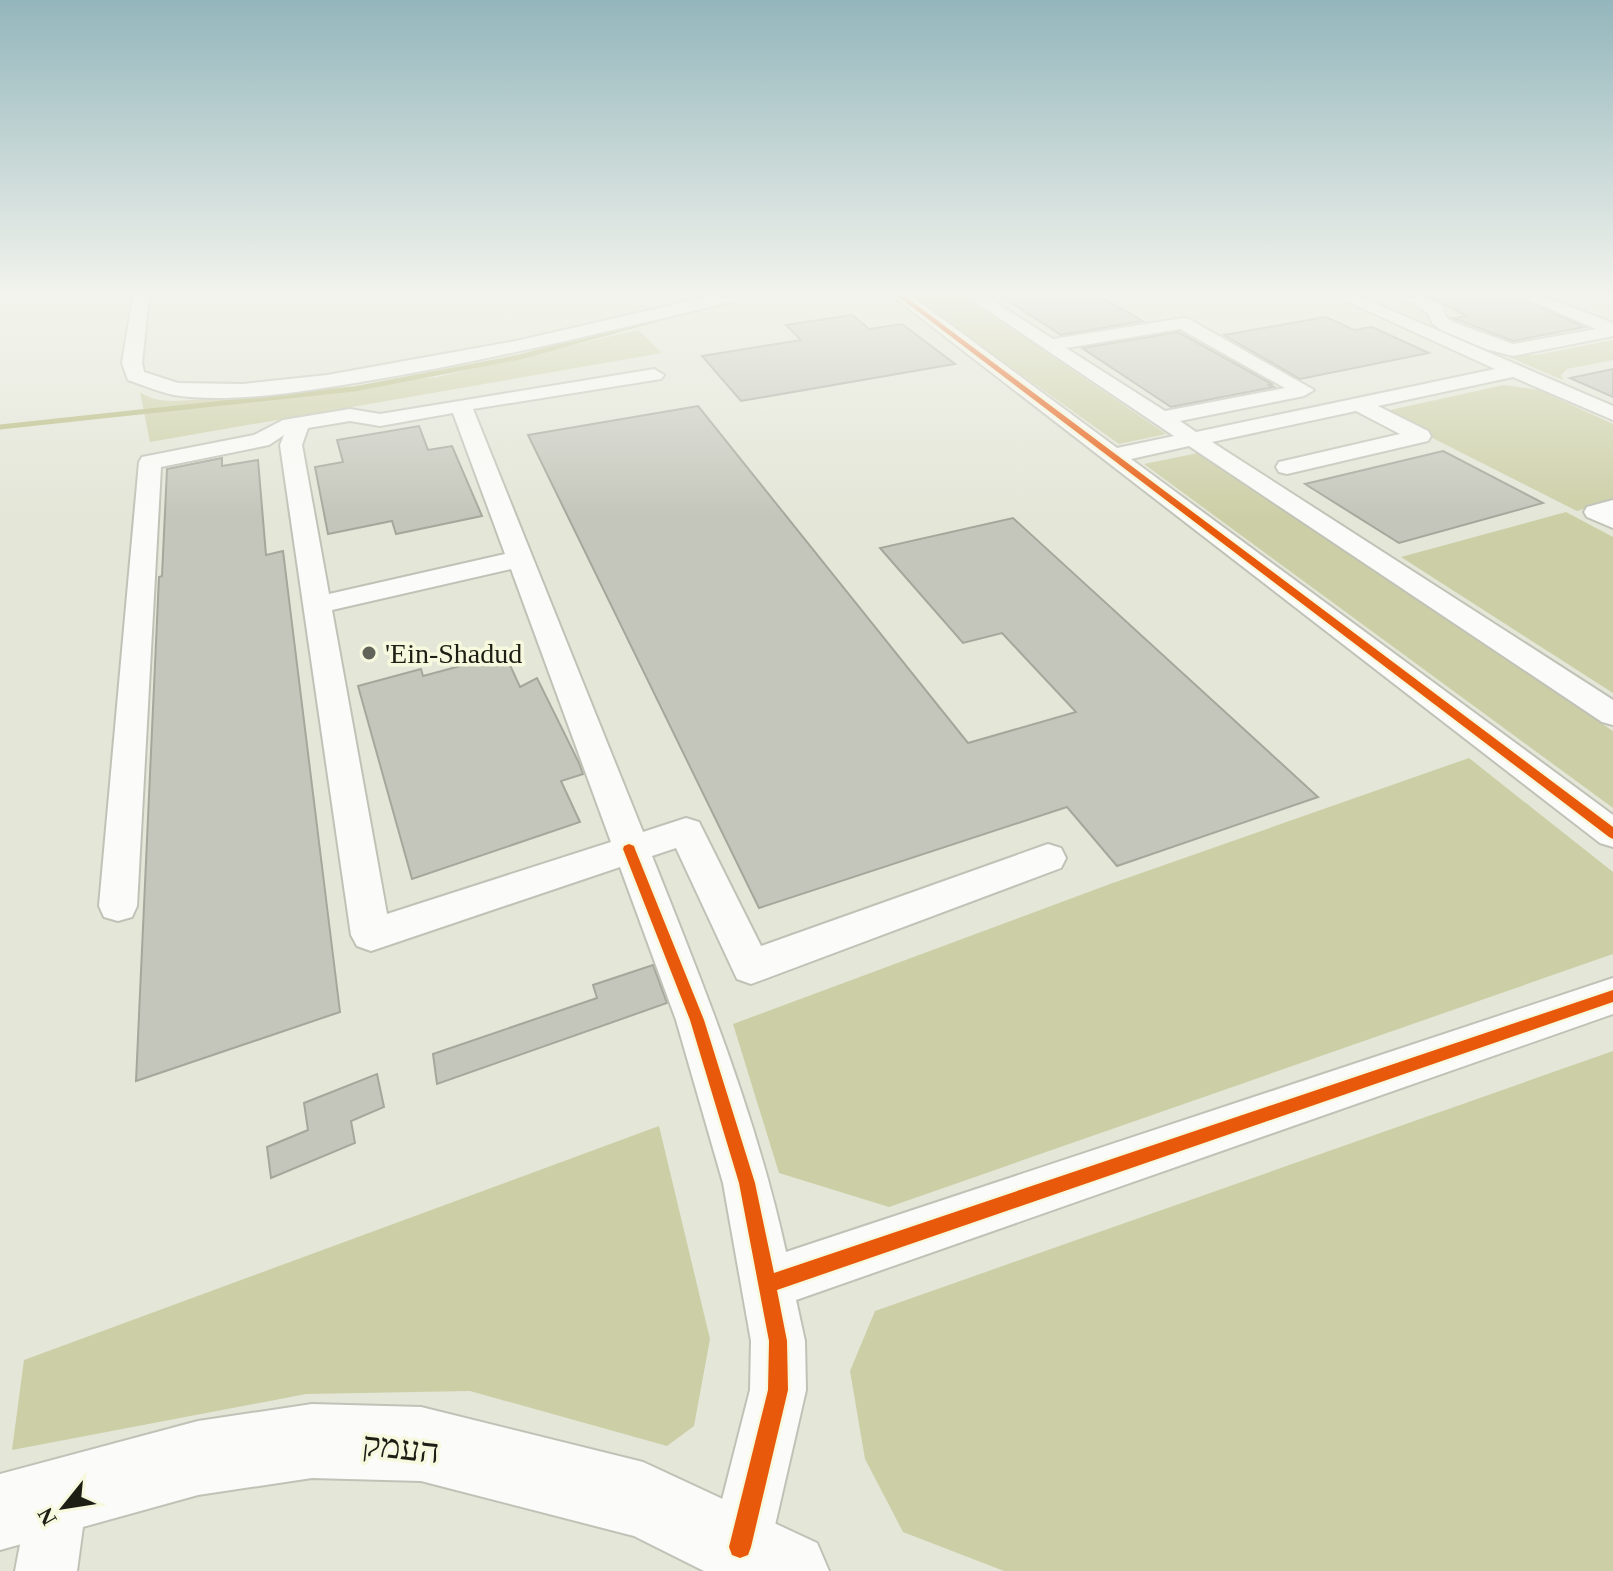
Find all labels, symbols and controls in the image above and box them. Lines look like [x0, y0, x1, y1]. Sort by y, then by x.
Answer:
place label: 'Ein-Shadud [385, 638, 522, 669]
marker: 'Ein-Shadud [360, 644, 378, 662]
street label: העמק [361, 1425, 441, 1470]
north arrow [24, 1467, 104, 1547]
text: N [32, 1504, 62, 1530]

